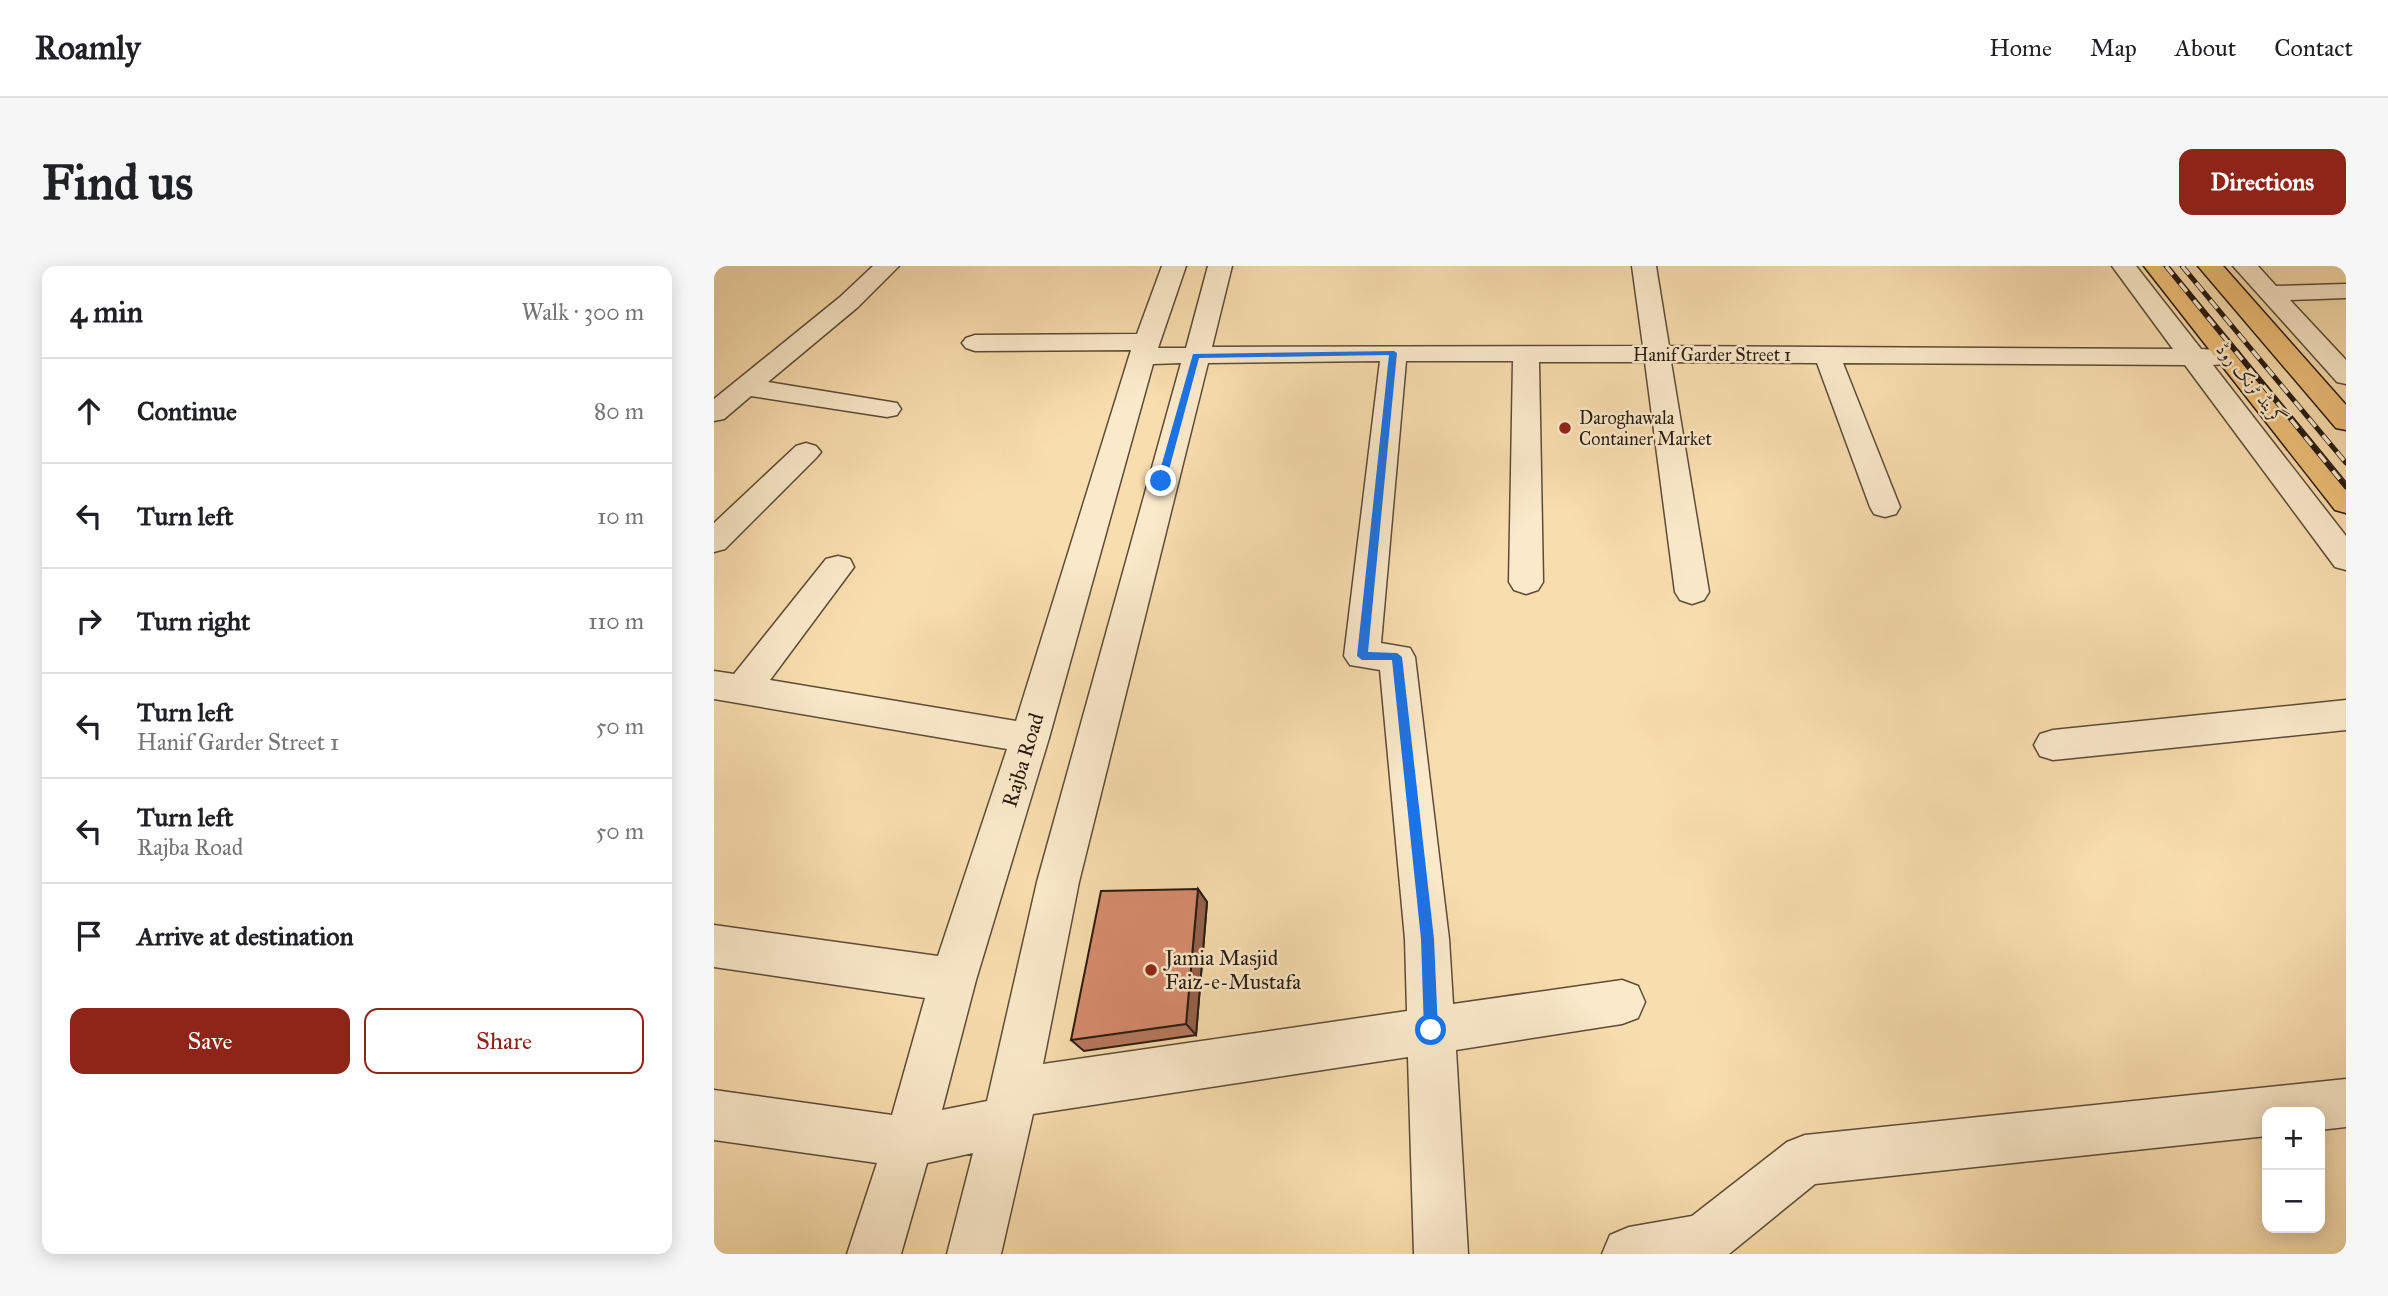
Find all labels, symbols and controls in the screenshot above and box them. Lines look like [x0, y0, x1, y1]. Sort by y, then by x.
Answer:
text: Roamly [35, 28, 140, 68]
text: Home [1989, 33, 2052, 63]
text: Map [2090, 33, 2137, 63]
text: About [2175, 33, 2236, 63]
text: Contact [2274, 33, 2353, 63]
button: Directions [2179, 149, 2346, 215]
text: Find us [42, 153, 193, 212]
text: 4 min [70, 294, 143, 330]
text: Walk · 300 m [521, 298, 644, 326]
street label: گرینڈ ٹرنک روڈ [2211, 338, 2291, 430]
street label: Hanif Garder Street 1 [1633, 344, 1791, 366]
icon: ahead [70, 392, 108, 430]
text: Continue [137, 395, 237, 427]
text: 80 m [594, 397, 644, 425]
place label: Daroghawala Container Market [1579, 407, 1712, 450]
marker: Daroghawala Container Market [1557, 420, 1573, 436]
route end [1145, 465, 1176, 496]
icon: left [70, 497, 108, 535]
text: Turn left [137, 500, 233, 532]
text: 10 m [597, 502, 644, 530]
icon: right [70, 602, 108, 640]
text: Turn right [137, 605, 250, 637]
text: 110 m [588, 607, 644, 635]
text: Turn left [137, 696, 233, 728]
icon: left [70, 707, 108, 745]
street label: Rajba Road [996, 709, 1050, 810]
text: 50 m [596, 712, 644, 740]
text: Hanif Garder Street 1 [137, 728, 339, 756]
text: Turn left [137, 801, 233, 833]
icon: left [70, 812, 108, 850]
text: 50 m [596, 817, 644, 845]
text: Rajba Road [137, 833, 243, 861]
icon: arrive [70, 917, 108, 955]
text: Arrive at destination [137, 920, 354, 952]
place label: Jamia Masjid Faiz-e-Mustafa [1163, 945, 1301, 995]
marker: Jamia Masjid Faiz-e-Mustafa [1143, 962, 1159, 978]
button: Save [70, 1008, 350, 1074]
button: Share [364, 1008, 644, 1074]
route start [1415, 1014, 1446, 1045]
map controls [2262, 1107, 2325, 1233]
button: + [2262, 1107, 2325, 1170]
button: − [2262, 1170, 2325, 1233]

